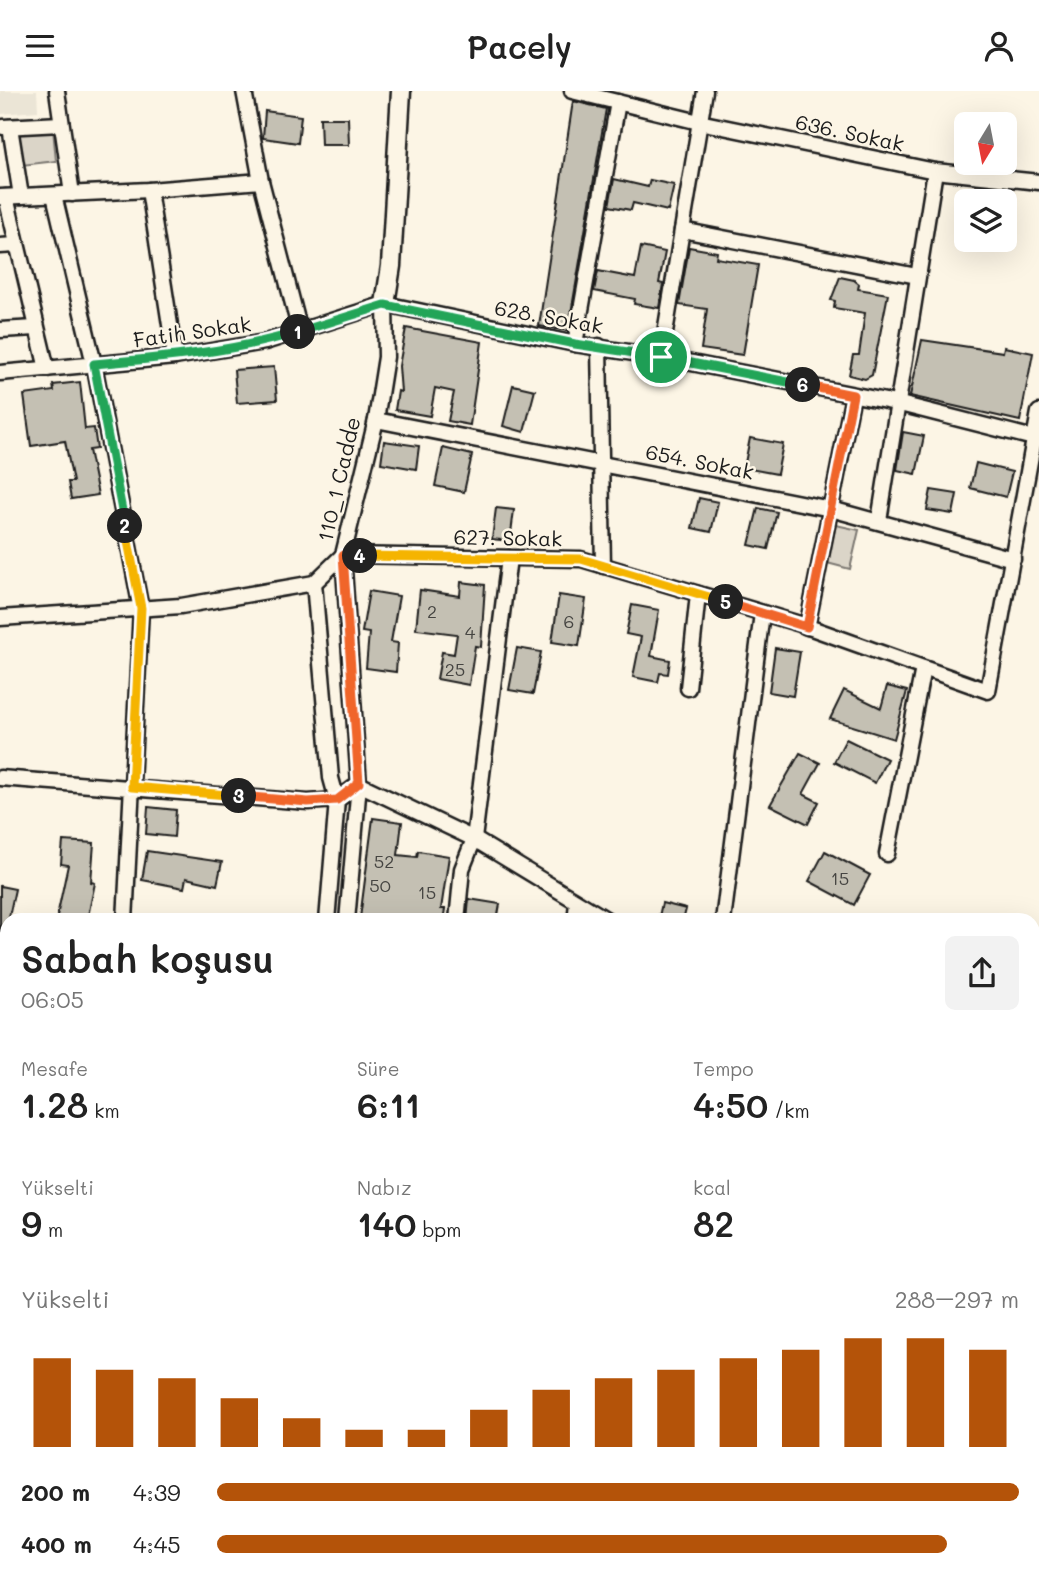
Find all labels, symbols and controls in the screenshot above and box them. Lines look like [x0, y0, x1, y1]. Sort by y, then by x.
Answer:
text: Pacely [467, 25, 572, 67]
icon: menu [21, 27, 59, 65]
icon: person [980, 27, 1018, 65]
street label: 636. Sokak [793, 107, 907, 157]
north arrow [954, 112, 1017, 175]
map controls [954, 112, 1017, 252]
button: layers [954, 189, 1017, 252]
street label: 628. Sokak [493, 293, 605, 339]
street label: Fatih Sokak [131, 309, 253, 353]
pin: 1 [280, 315, 316, 349]
text: 1 [293, 319, 302, 344]
pin [631, 327, 691, 387]
icon: arrive [642, 338, 680, 376]
pin: 6 [786, 367, 820, 403]
text: 6 [797, 372, 808, 397]
street label: 110_1 Cadde [311, 414, 365, 544]
street label: 654. Sokak [644, 437, 756, 485]
pin: 2 [108, 509, 142, 543]
text: 2 [119, 513, 130, 538]
street label: 627. Sokak [453, 523, 563, 551]
pin: 4 [342, 539, 378, 573]
text: 4 [353, 543, 366, 568]
pin: 5 [708, 585, 744, 619]
text: 5 [720, 589, 731, 614]
house number: 2 [427, 599, 437, 623]
house number: 6 [564, 609, 574, 633]
house number: 4 [465, 620, 476, 644]
house number: 25 [445, 657, 465, 681]
pin: 3 [222, 779, 256, 813]
text: 3 [233, 783, 244, 808]
house number: 52 [374, 849, 394, 873]
house number: 15 [831, 866, 849, 890]
house number: 50 [369, 873, 391, 897]
house number: 15 [418, 880, 436, 904]
text: Sabah koşusu [21, 933, 274, 983]
button: share [945, 936, 1019, 1010]
text: 06:05 [21, 984, 84, 1014]
text: Mesafe [21, 1056, 88, 1081]
text: Süre [357, 1056, 399, 1081]
text: Tempo [693, 1056, 753, 1081]
text: 1.28 [21, 1081, 88, 1127]
text: 6:11 [357, 1081, 420, 1127]
text: 4:50 [693, 1081, 768, 1127]
text: km [88, 1098, 120, 1123]
text: /km [768, 1098, 810, 1123]
text: Yükselti [21, 1175, 94, 1200]
text: Nabız [357, 1175, 412, 1200]
text: kcal [693, 1175, 731, 1200]
text: 9 [21, 1200, 42, 1246]
text: 140 [357, 1200, 416, 1246]
text: 82 [693, 1200, 734, 1246]
text: m [42, 1217, 63, 1242]
text: bpm [416, 1217, 461, 1242]
text: Yükselti [21, 1284, 109, 1314]
text: 288–297 m [895, 1284, 1019, 1314]
text: 200 m [21, 1477, 90, 1507]
text: 4:39 [133, 1477, 181, 1507]
text: 400 m [21, 1529, 92, 1559]
text: 4:45 [133, 1529, 181, 1559]

